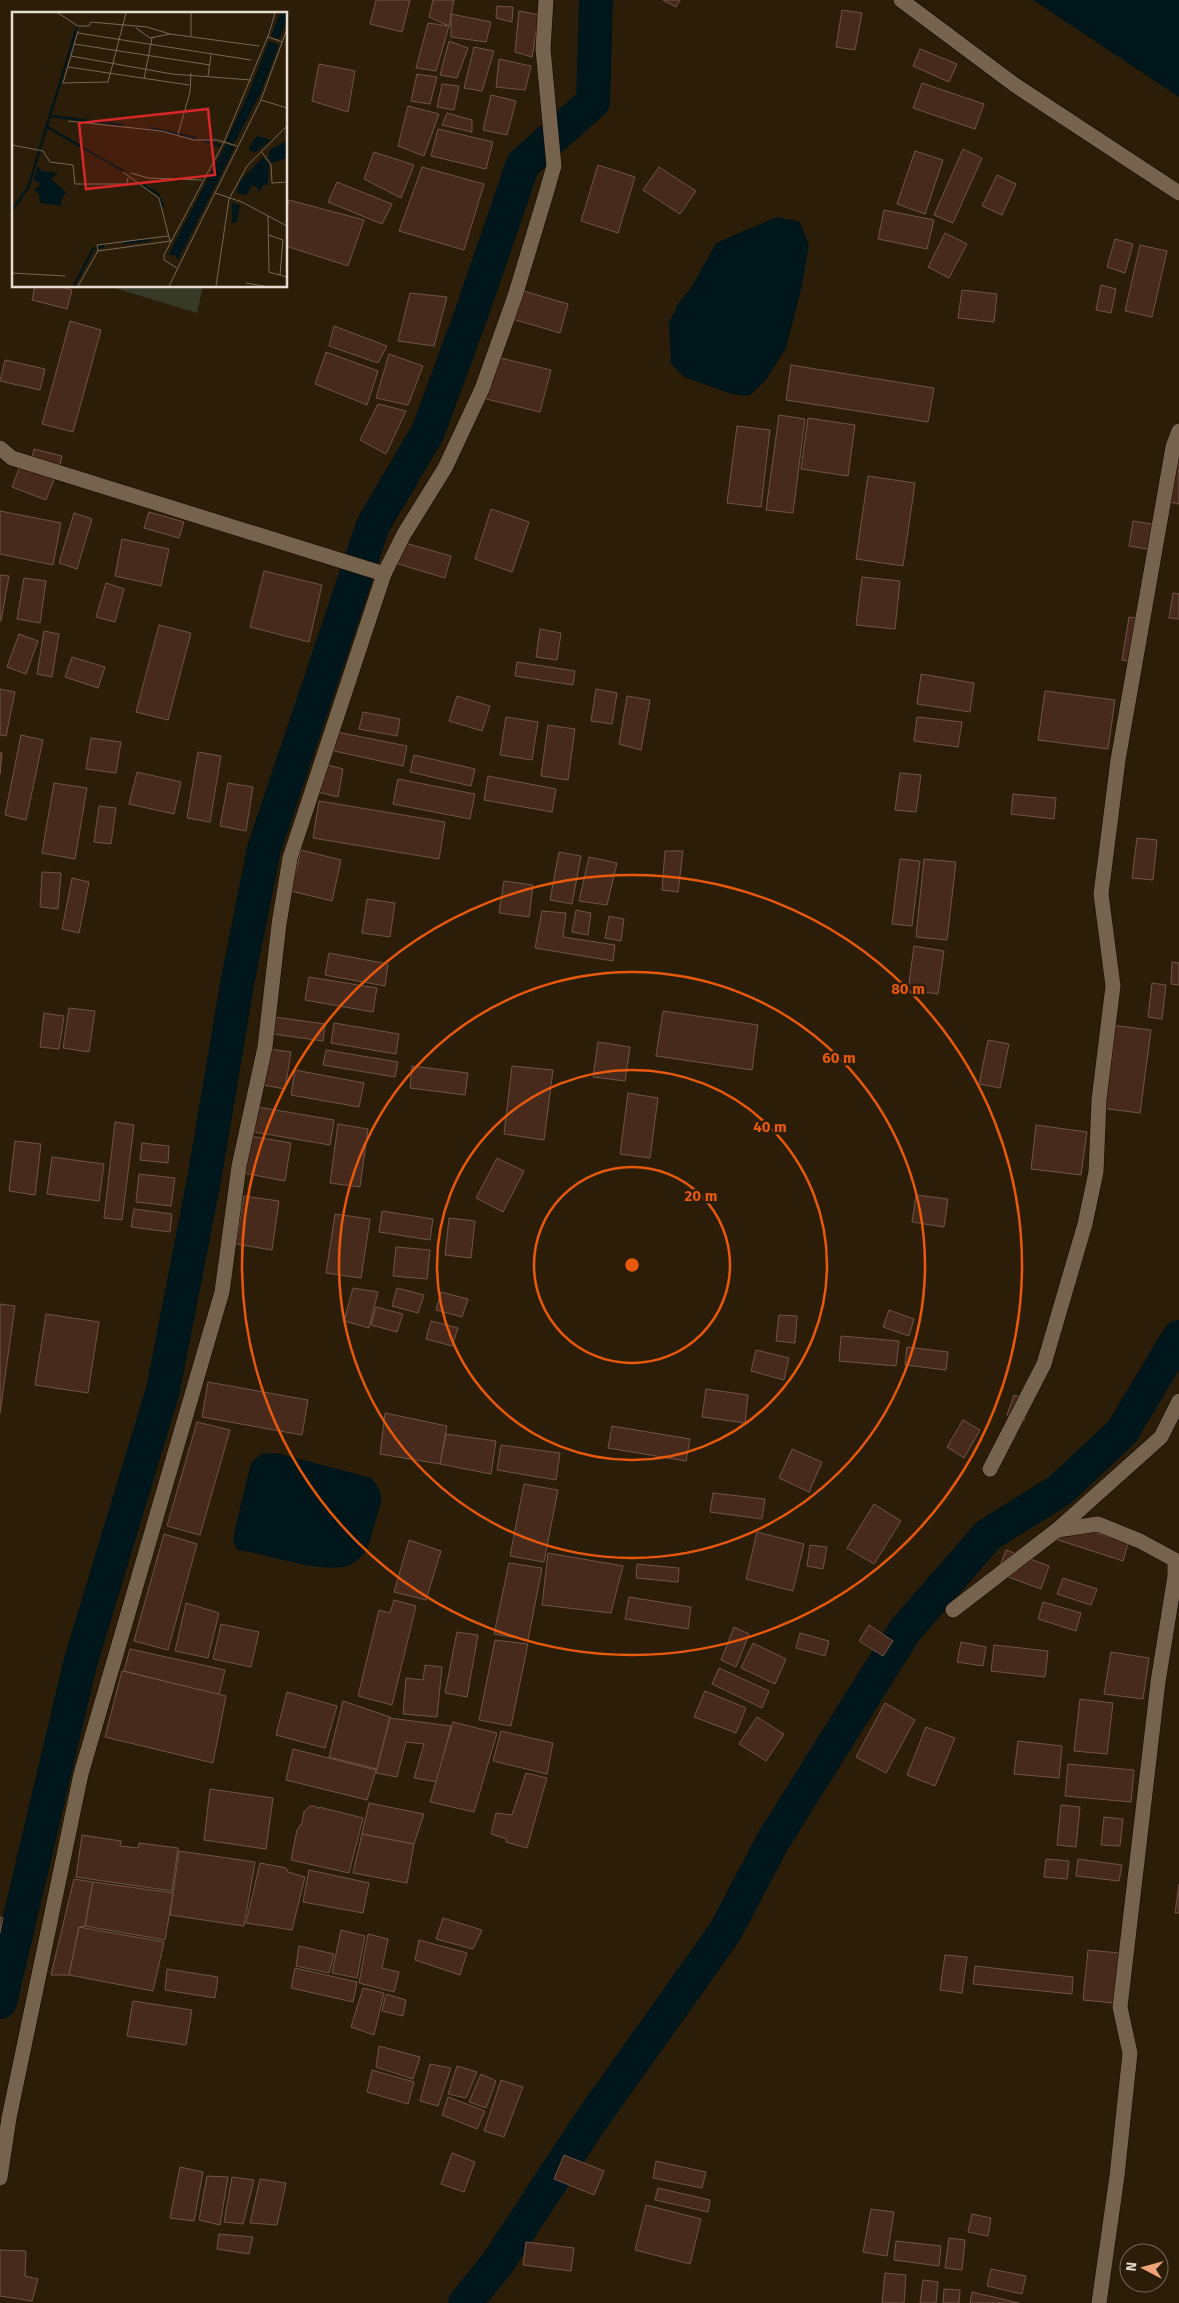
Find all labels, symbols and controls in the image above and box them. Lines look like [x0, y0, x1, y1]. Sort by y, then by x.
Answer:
inset map [12, 12, 288, 288]
text: 80 m [891, 980, 925, 998]
text: 60 m [822, 1049, 856, 1067]
text: 40 m [753, 1118, 787, 1136]
text: 20 m [685, 1187, 717, 1205]
centre of rings [623, 1256, 641, 1274]
north arrow [1119, 2243, 1169, 2293]
text: N [1123, 2261, 1141, 2272]

